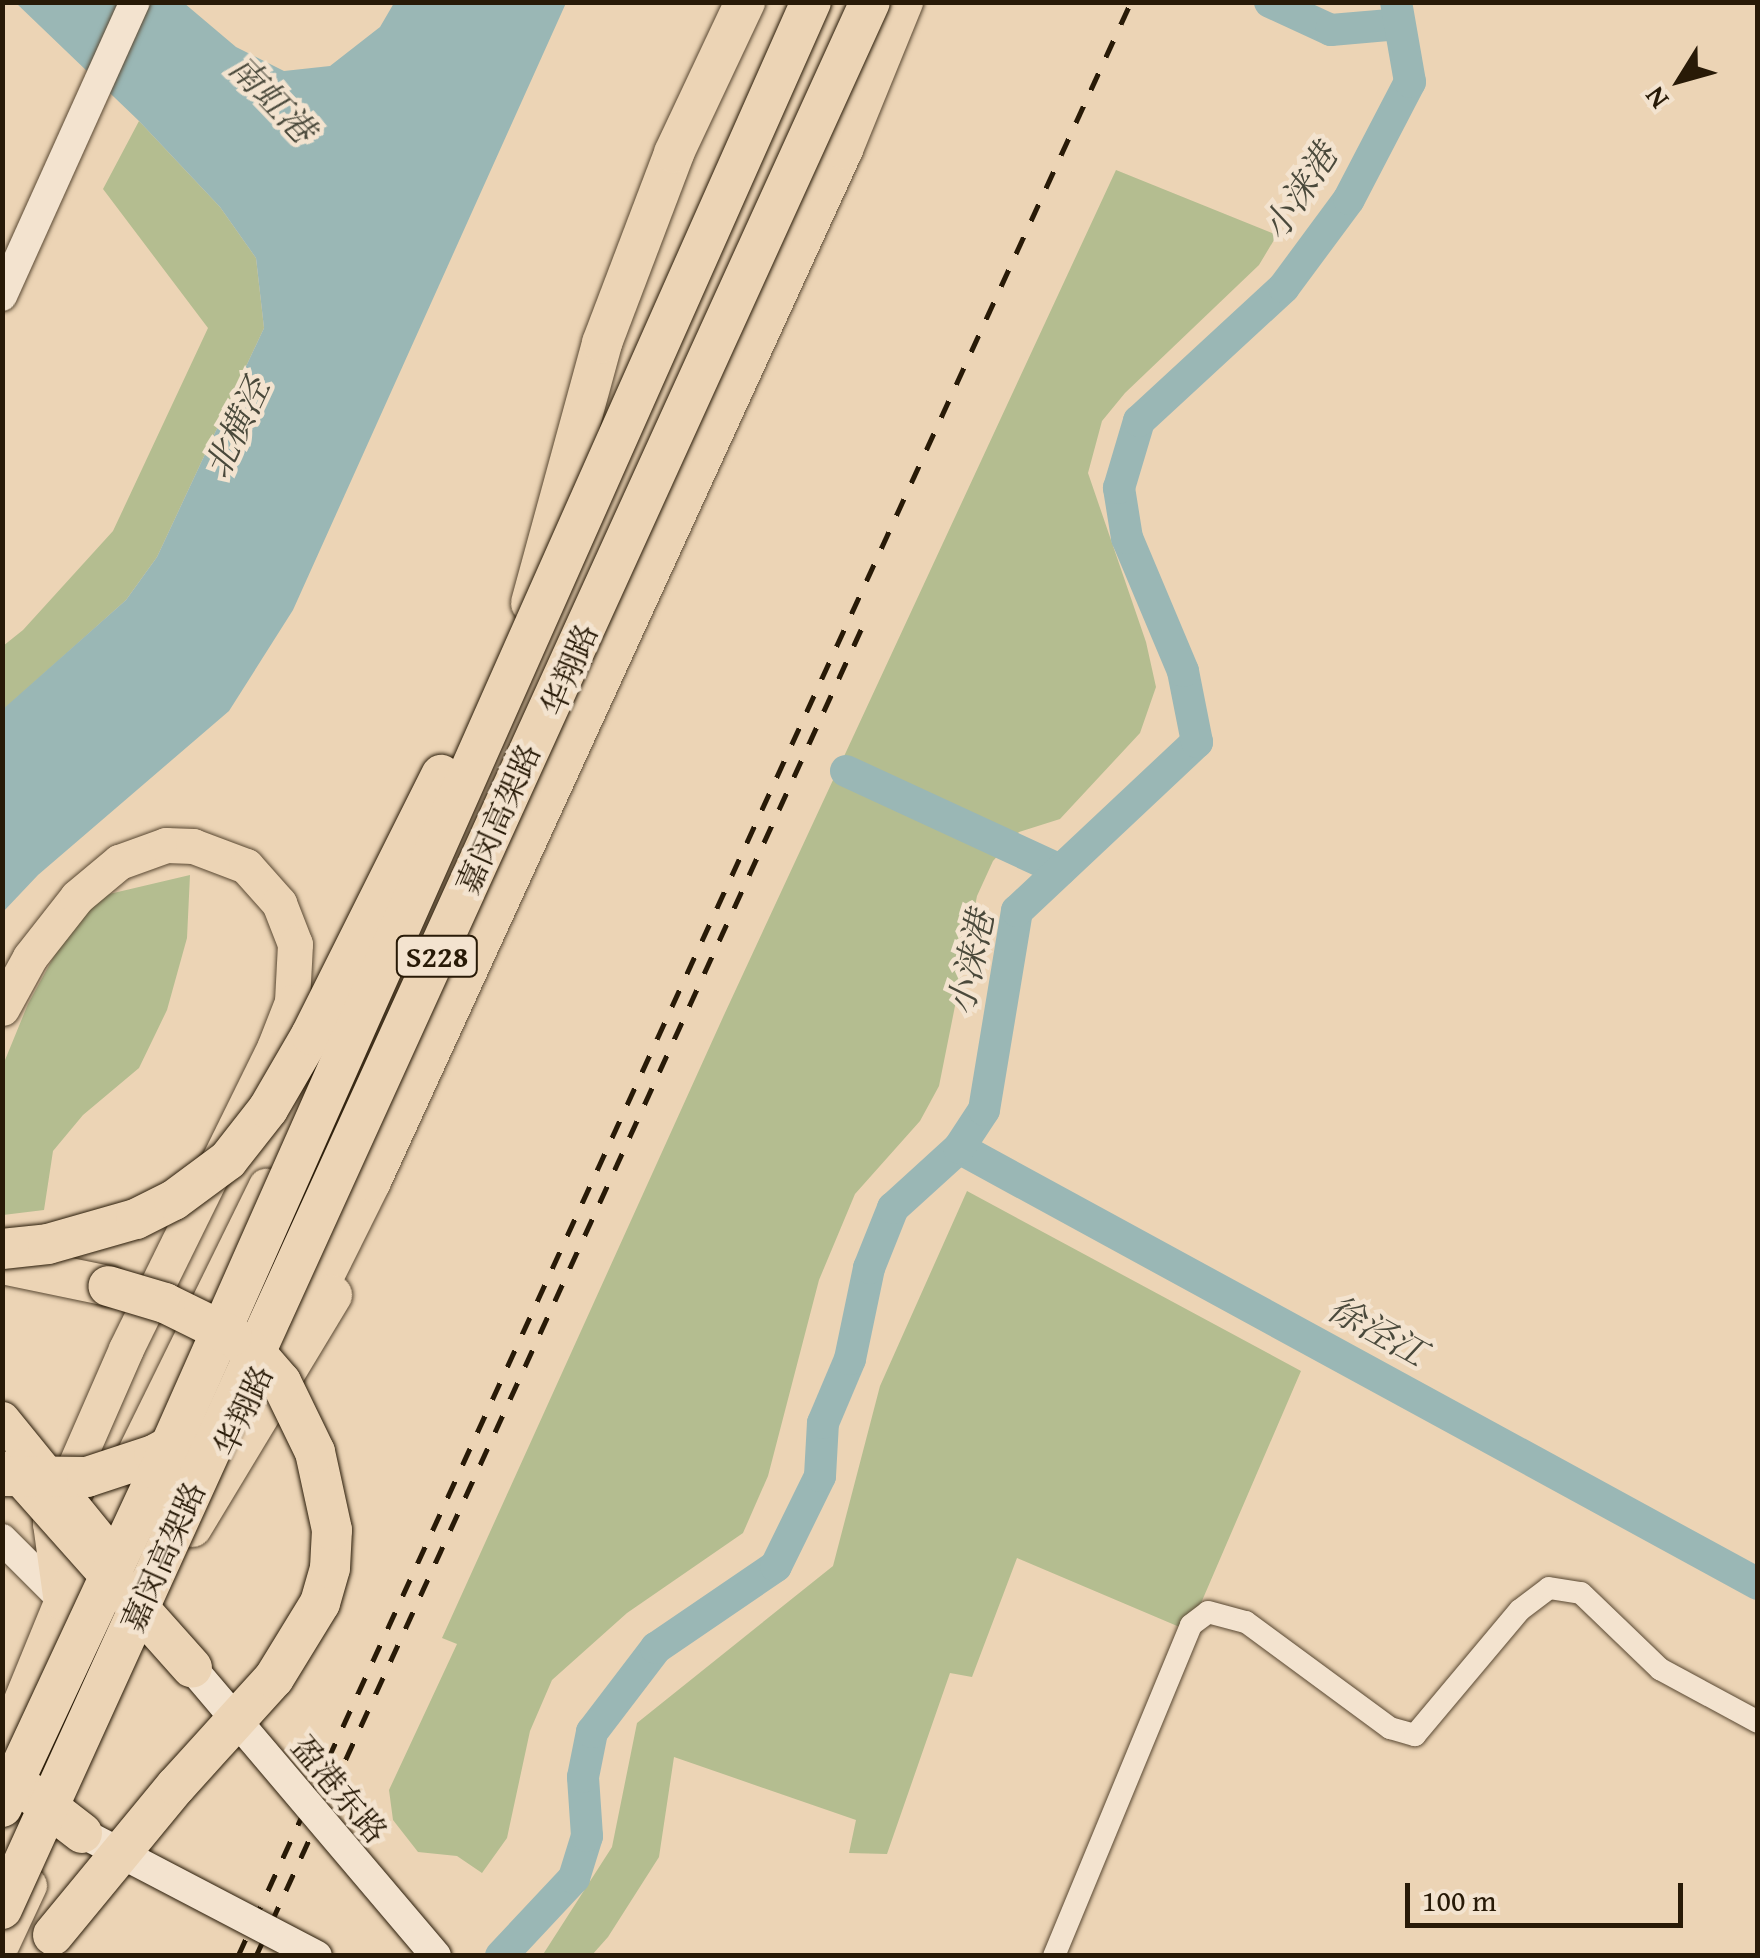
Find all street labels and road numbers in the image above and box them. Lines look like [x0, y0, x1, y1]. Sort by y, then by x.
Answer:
street label: 华翔路 [534, 618, 606, 722]
street label: 嘉闵高架路 [449, 738, 549, 900]
road number: S228 [394, 931, 480, 981]
street label: 华翔路 [206, 1359, 282, 1463]
street label: 嘉闵高架路 [114, 1476, 214, 1638]
street label: 盈港东路 [283, 1729, 395, 1851]

